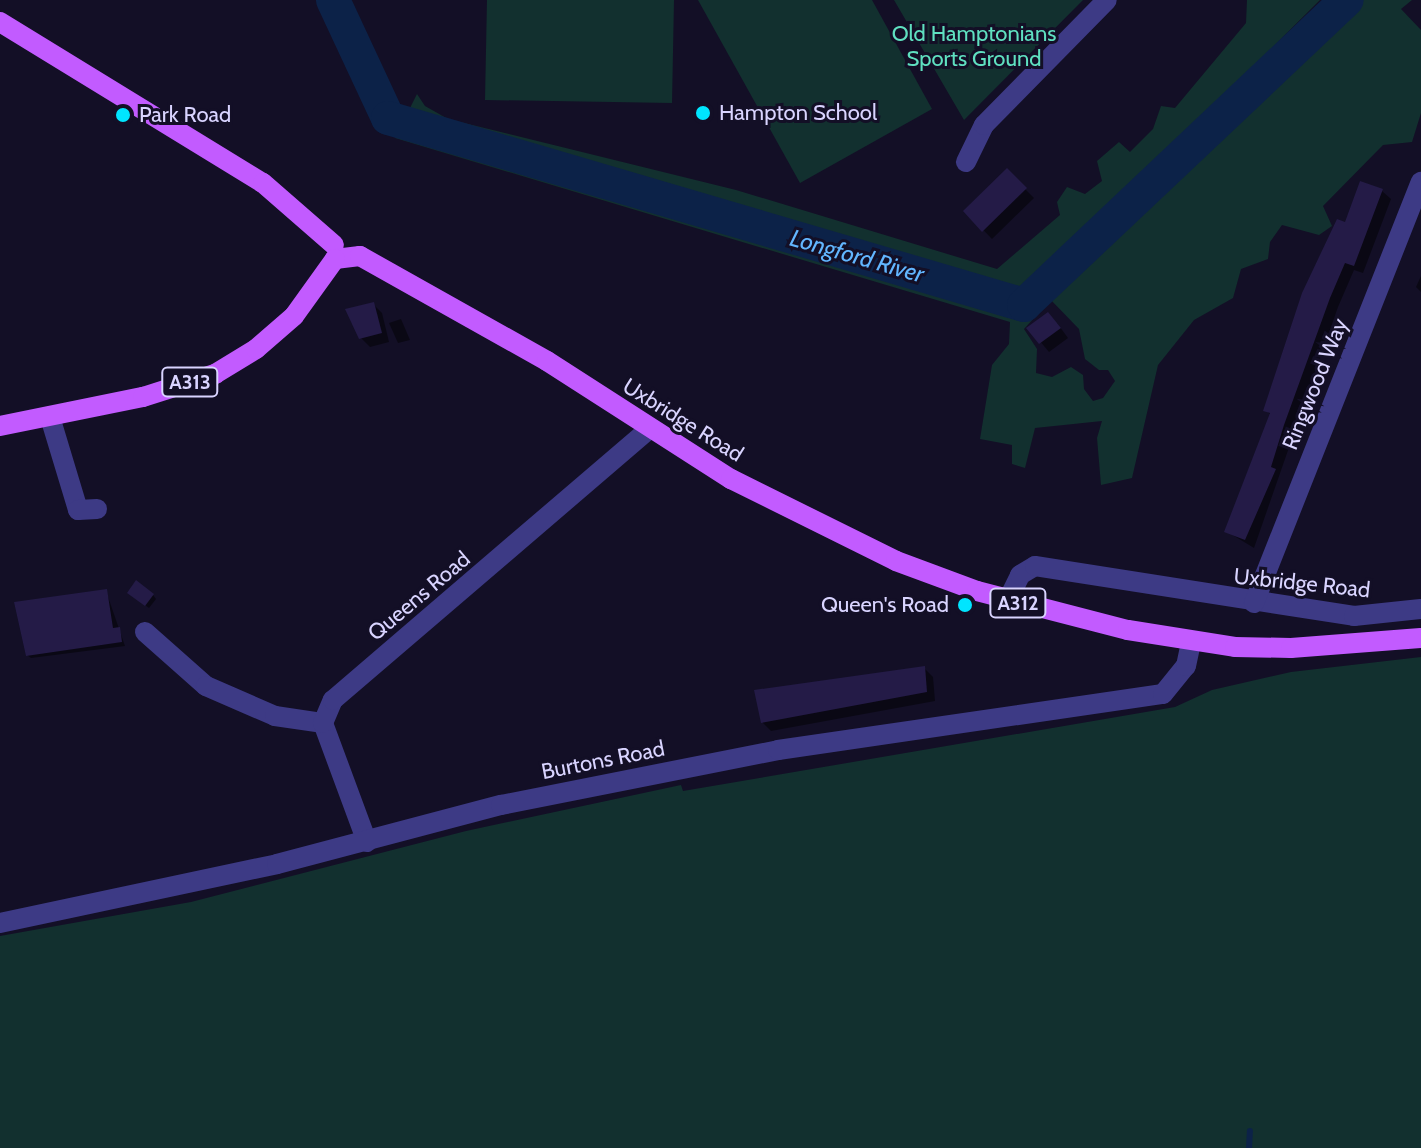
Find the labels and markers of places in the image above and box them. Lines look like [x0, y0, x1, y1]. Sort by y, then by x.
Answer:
place label: Hampton School [719, 100, 877, 126]
place label: Park Road [139, 102, 231, 128]
marker: Hampton School [694, 104, 712, 122]
marker: Park Road [114, 106, 132, 124]
place label: Queen's Road [821, 592, 949, 618]
marker: Queen's Road [956, 596, 974, 614]

